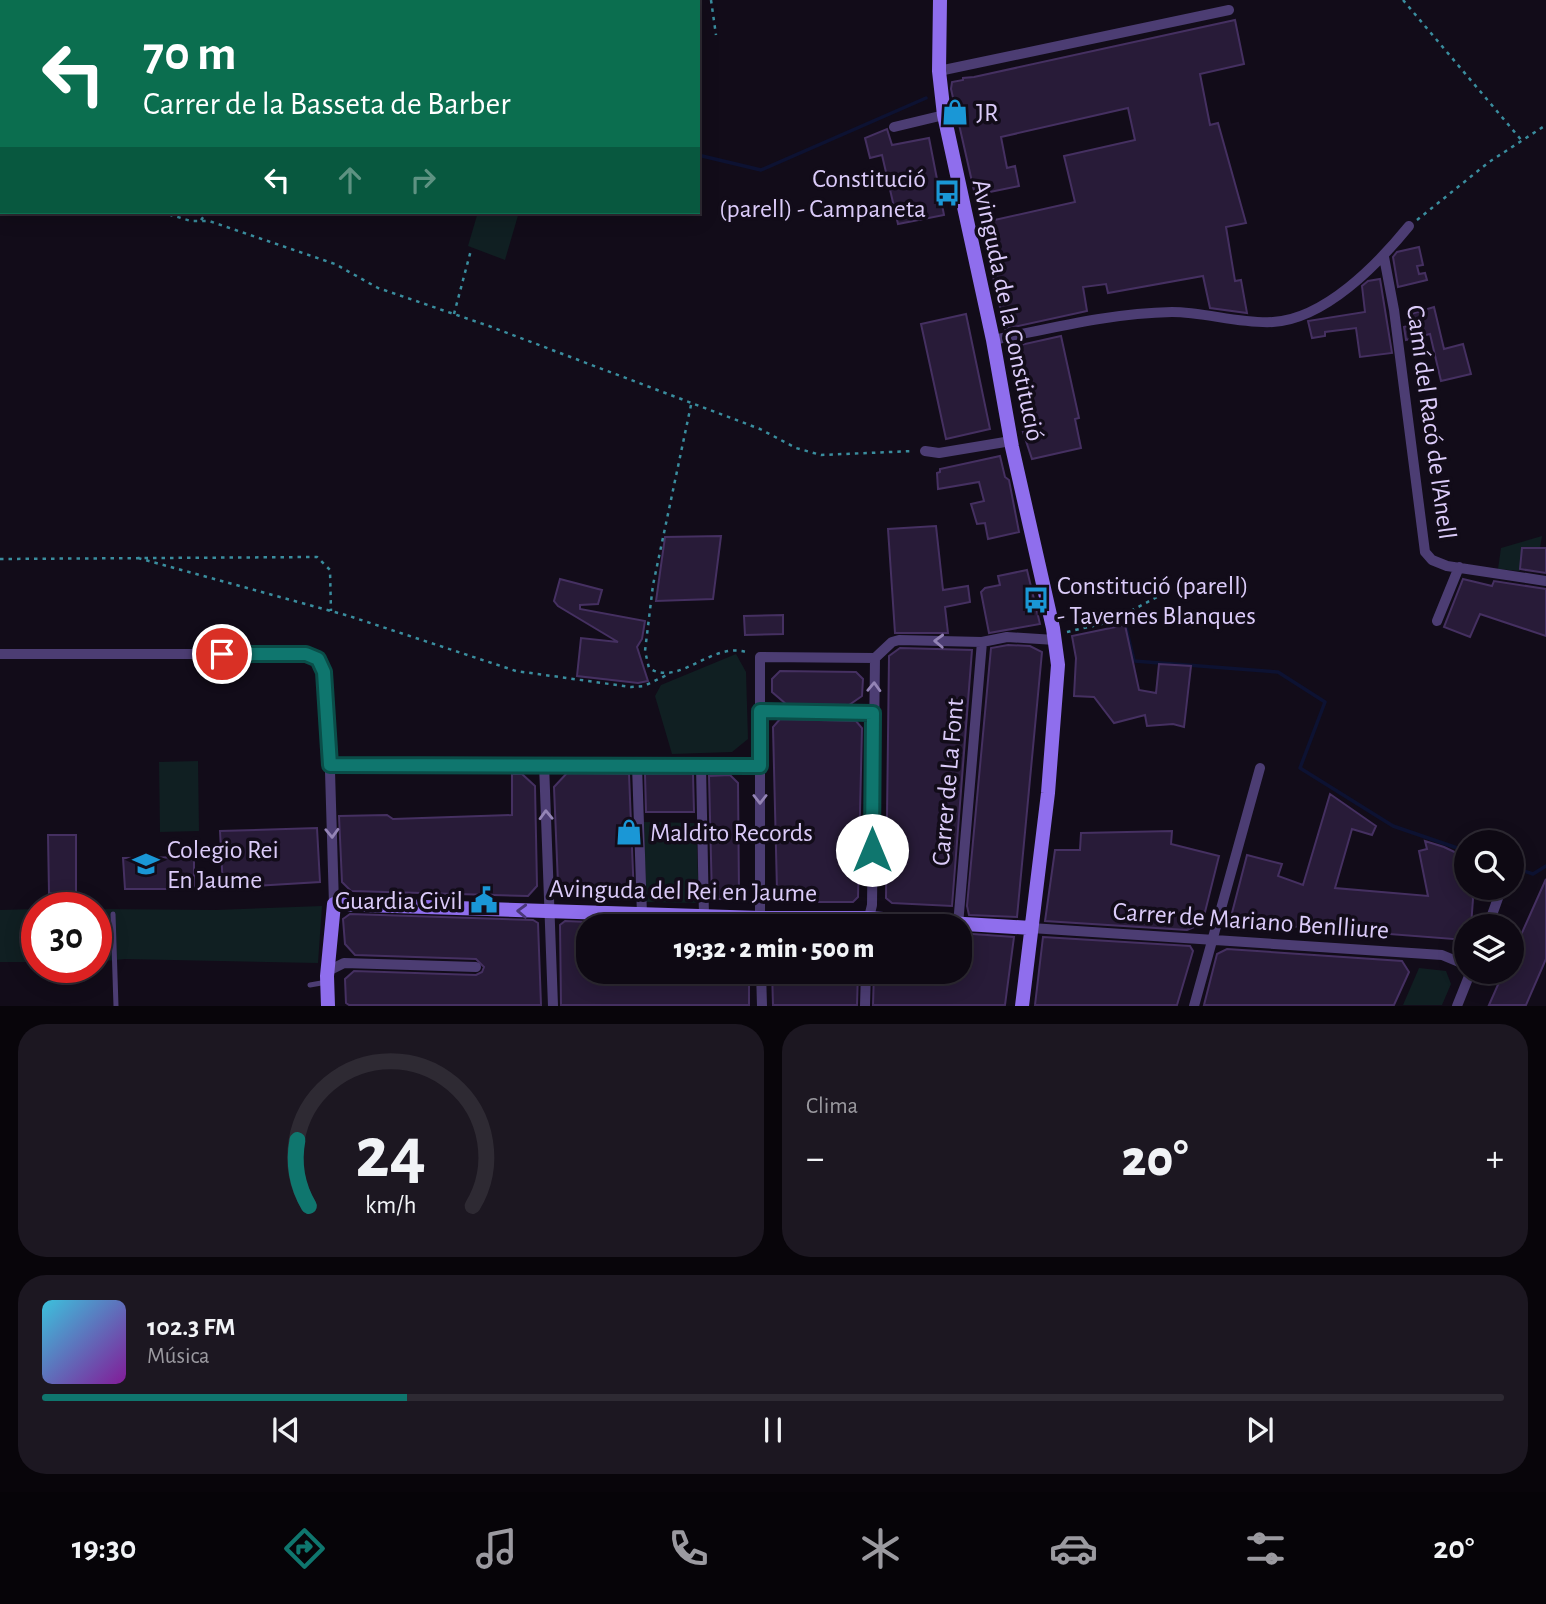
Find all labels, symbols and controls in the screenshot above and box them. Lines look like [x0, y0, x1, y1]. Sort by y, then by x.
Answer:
icon: left [28, 28, 119, 119]
text: 70 m [143, 30, 237, 79]
text: Carrer de la Basseta de Barber [143, 88, 511, 120]
shop icon: JR [940, 97, 970, 127]
place label: JR [976, 100, 999, 126]
icon: left [258, 161, 296, 199]
icon: ahead [331, 161, 369, 199]
icon: right [404, 161, 442, 199]
place label: Constitució (parell) - Campaneta [719, 166, 926, 222]
street label: Avinguda de la Constitució [968, 177, 1049, 444]
bus stop icon: Constitució (parell) - Campaneta [932, 178, 962, 208]
street label: Camí del Racó de l'Anell [1402, 303, 1460, 541]
place label: Constitució (parell) - Tavernes Blanques [1057, 573, 1256, 629]
bus stop icon: Constitució (parell) - Tavernes Blanques [1021, 585, 1051, 615]
pin [192, 624, 252, 684]
one-way arrow [933, 633, 944, 649]
icon: arrive [203, 635, 241, 673]
one-way arrow [866, 681, 881, 692]
street label: Carrer de La Font [928, 697, 968, 867]
one-way arrow [752, 794, 768, 805]
one-way arrow [538, 809, 554, 820]
position arrow [835, 813, 909, 887]
shop icon: Maldito Records [614, 817, 644, 847]
place label: Maldito Records [650, 820, 813, 846]
one-way arrow [324, 829, 340, 839]
map controls [1454, 830, 1524, 984]
button: search [1454, 830, 1524, 900]
place label: Colegio Rei En Jaume [167, 837, 279, 893]
school or university icon: Colegio Rei En Jaume [131, 849, 161, 879]
street label: Avinguda del Rei en Jaume [549, 876, 817, 906]
public building icon: Guardia Civil [469, 885, 499, 915]
place label: Guardia Civil [335, 888, 463, 914]
speed limit sign: 30 [21, 892, 112, 983]
street label: Carrer de Mariano Benlliure [1112, 898, 1390, 944]
one-way arrow [516, 903, 527, 918]
button: layers [1454, 914, 1524, 984]
text: 19:32 · 2 min · 500 m [674, 936, 874, 962]
text: Clima [806, 1095, 858, 1118]
text: 24 [356, 1119, 426, 1192]
text: 20° [1121, 1133, 1189, 1185]
text: − [806, 1140, 824, 1178]
text: + [1486, 1140, 1504, 1178]
text: km/h [365, 1193, 417, 1218]
text: 102.3 FM [147, 1314, 236, 1340]
text: Música [147, 1345, 210, 1368]
icon: previous [267, 1411, 305, 1449]
icon: pause [754, 1411, 792, 1449]
icon: next [1241, 1411, 1279, 1449]
icon: directions [280, 1524, 329, 1573]
icon: music [472, 1524, 521, 1573]
icon: phone [664, 1524, 713, 1573]
icon: climate [856, 1524, 905, 1573]
icon: car [1049, 1524, 1098, 1573]
icon: filters [1241, 1524, 1290, 1573]
text: 19:30 [72, 1532, 136, 1564]
text: 20° [1433, 1532, 1474, 1564]

